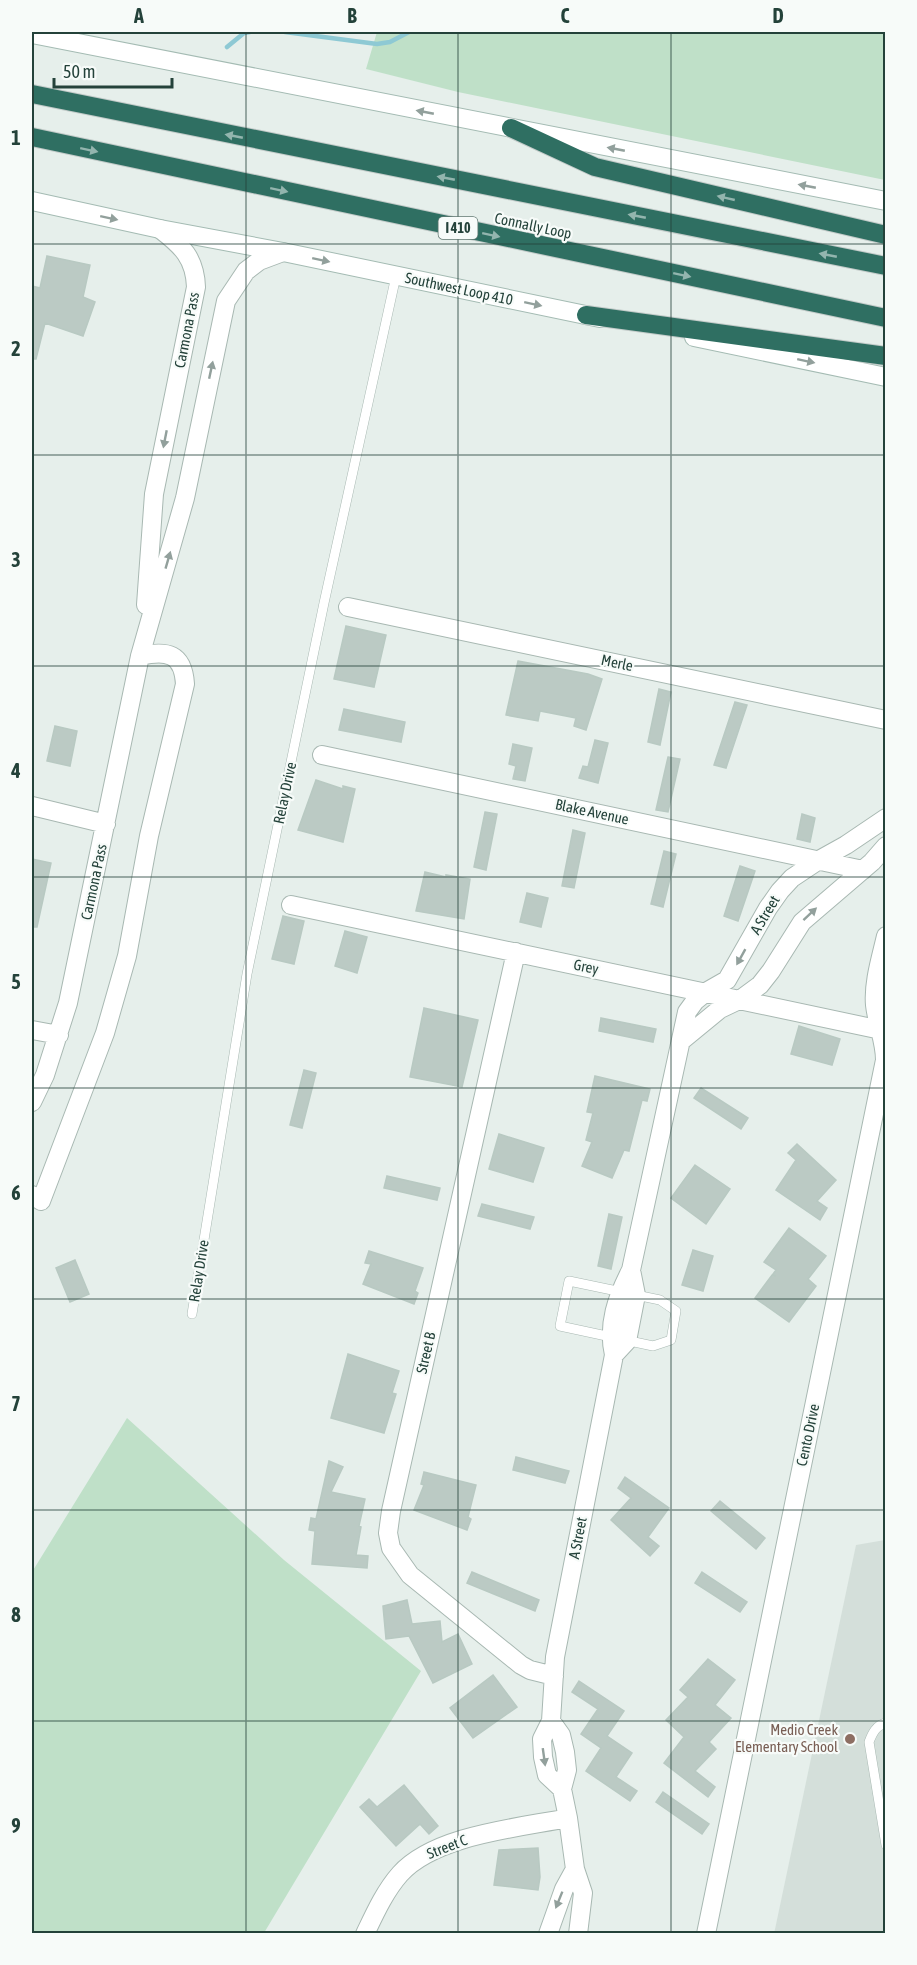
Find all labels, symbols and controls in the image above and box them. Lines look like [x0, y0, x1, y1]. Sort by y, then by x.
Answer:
text: A [133, 4, 144, 27]
text: B [347, 4, 357, 27]
text: C [561, 4, 570, 27]
text: D [772, 4, 784, 27]
scale bar [54, 51, 172, 89]
text: 50 m [63, 61, 95, 82]
one-way arrow [415, 107, 434, 116]
text: 1 [11, 126, 21, 149]
one-way arrow [224, 131, 243, 140]
one-way arrow [606, 144, 625, 153]
one-way arrow [79, 145, 98, 155]
one-way arrow [436, 173, 455, 182]
one-way arrow [798, 181, 817, 190]
one-way arrow [270, 186, 289, 195]
one-way arrow [717, 193, 736, 202]
street label: Connally Loop [493, 209, 573, 242]
one-way arrow [627, 211, 646, 220]
one-way arrow [100, 214, 119, 223]
road number: I 410 [438, 217, 478, 239]
one-way arrow [481, 231, 500, 240]
one-way arrow [818, 250, 837, 259]
one-way arrow [312, 256, 331, 265]
street label: Southwest Loop 410 [404, 269, 515, 308]
one-way arrow [672, 271, 691, 281]
street label: Carmona Pass [171, 291, 202, 369]
one-way arrow [523, 300, 542, 309]
text: 2 [11, 337, 21, 360]
one-way arrow [796, 356, 815, 366]
one-way arrow [207, 360, 216, 379]
one-way arrow [160, 430, 169, 449]
text: 3 [11, 548, 21, 571]
one-way arrow [163, 550, 173, 569]
street label: Merle [600, 651, 635, 674]
text: 4 [10, 759, 21, 782]
street label: Relay Drive [270, 760, 299, 825]
street label: Blake Avenue [554, 795, 631, 828]
street label: Carmona Pass [77, 843, 110, 921]
street label: A Street [746, 892, 783, 937]
one-way arrow [803, 907, 818, 921]
one-way arrow [736, 949, 746, 966]
street label: Grey [572, 956, 600, 977]
text: 5 [11, 970, 21, 993]
text: 6 [11, 1181, 21, 1204]
street label: Relay Drive [185, 1238, 212, 1303]
street label: Street B [412, 1330, 439, 1375]
text: 7 [11, 1392, 21, 1415]
street label: Cento Drive [793, 1402, 822, 1468]
street label: A Street [565, 1516, 590, 1560]
text: 8 [11, 1603, 21, 1626]
place label: Medio Creek Elementary School [735, 1721, 838, 1755]
marker: Medio Creek Elementary School [843, 1732, 857, 1746]
one-way arrow [539, 1748, 548, 1767]
text: 9 [11, 1814, 21, 1837]
street label: Street C [424, 1831, 470, 1862]
one-way arrow [554, 1891, 563, 1909]

